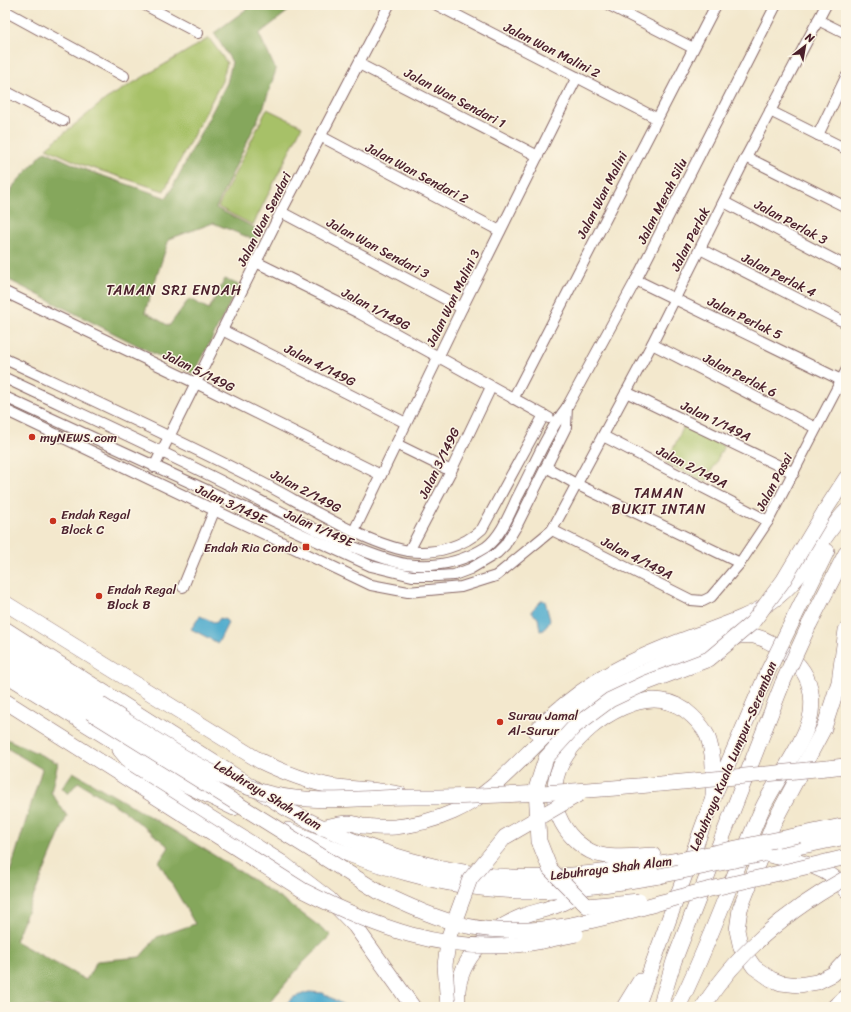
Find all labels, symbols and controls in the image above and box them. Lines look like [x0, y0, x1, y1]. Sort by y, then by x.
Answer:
street label: Jalan Wan Malini 2 [499, 15, 605, 85]
north arrow [785, 26, 825, 66]
text: N [801, 27, 818, 48]
street label: Jalan Wan Sendari 1 [399, 61, 510, 135]
street label: Jalan Wan Sendari 2 [360, 136, 473, 210]
street label: Jalan Wan Malini [570, 147, 634, 244]
street label: Jalan Merah Silu [630, 154, 694, 249]
street label: Jalan Wan Sendari [230, 167, 298, 271]
street label: Jalan Perlak 3 [749, 193, 832, 251]
street label: Jalan Perlak [663, 203, 716, 276]
street label: Jalan Wan Sendari 3 [321, 211, 434, 285]
street label: Jalan Wan Malini 3 [419, 245, 487, 352]
street label: Jalan Perlak 4 [737, 246, 820, 304]
district label: TAMAN SRI ENDAH [106, 278, 242, 303]
street label: Jalan 1/149G [337, 281, 415, 337]
street label: Jalan Perlak 5 [703, 289, 786, 346]
street label: Jalan 4/149G [279, 337, 360, 393]
street label: Jalan 5/149G [158, 343, 239, 398]
street label: Jalan Perlak 6 [698, 346, 781, 403]
street label: Jalan 1/149A [676, 394, 755, 448]
street label: Jalan 3/149G [411, 424, 466, 503]
place label: myNEWS.com [40, 426, 117, 449]
marker: myNEWS.com [27, 432, 37, 442]
street label: Jalan 2/149A [651, 439, 732, 495]
street label: Jalan Pasai [749, 448, 799, 516]
street label: Jalan 2/149G [266, 462, 345, 519]
street label: Jalan 3/149E [191, 477, 271, 531]
district label: TAMAN BUKIT INTAN [612, 481, 706, 522]
street label: Jalan 1/149E [280, 502, 358, 554]
place label: Endah Regal Block C [61, 503, 130, 541]
marker: Endah Regal Block C [48, 516, 58, 526]
street label: Jalan 4/149A [596, 530, 677, 586]
place label: Endah Ria Condo [204, 536, 298, 559]
marker: Endah Ria Condo [301, 542, 311, 552]
place label: Endah Regal Block B [107, 578, 176, 616]
marker: Endah Regal Block B [94, 591, 104, 601]
street label: Lebuhraya Kuala Lumpur–Seremban [683, 658, 783, 854]
place label: Surau Jamal Al-Surur [507, 704, 578, 742]
marker: Surau Jamal Al-Surur [495, 717, 505, 727]
street label: Lebuhraya Shah Alam [210, 754, 326, 836]
street label: Lebuhraya Shah Alam [549, 849, 673, 887]

